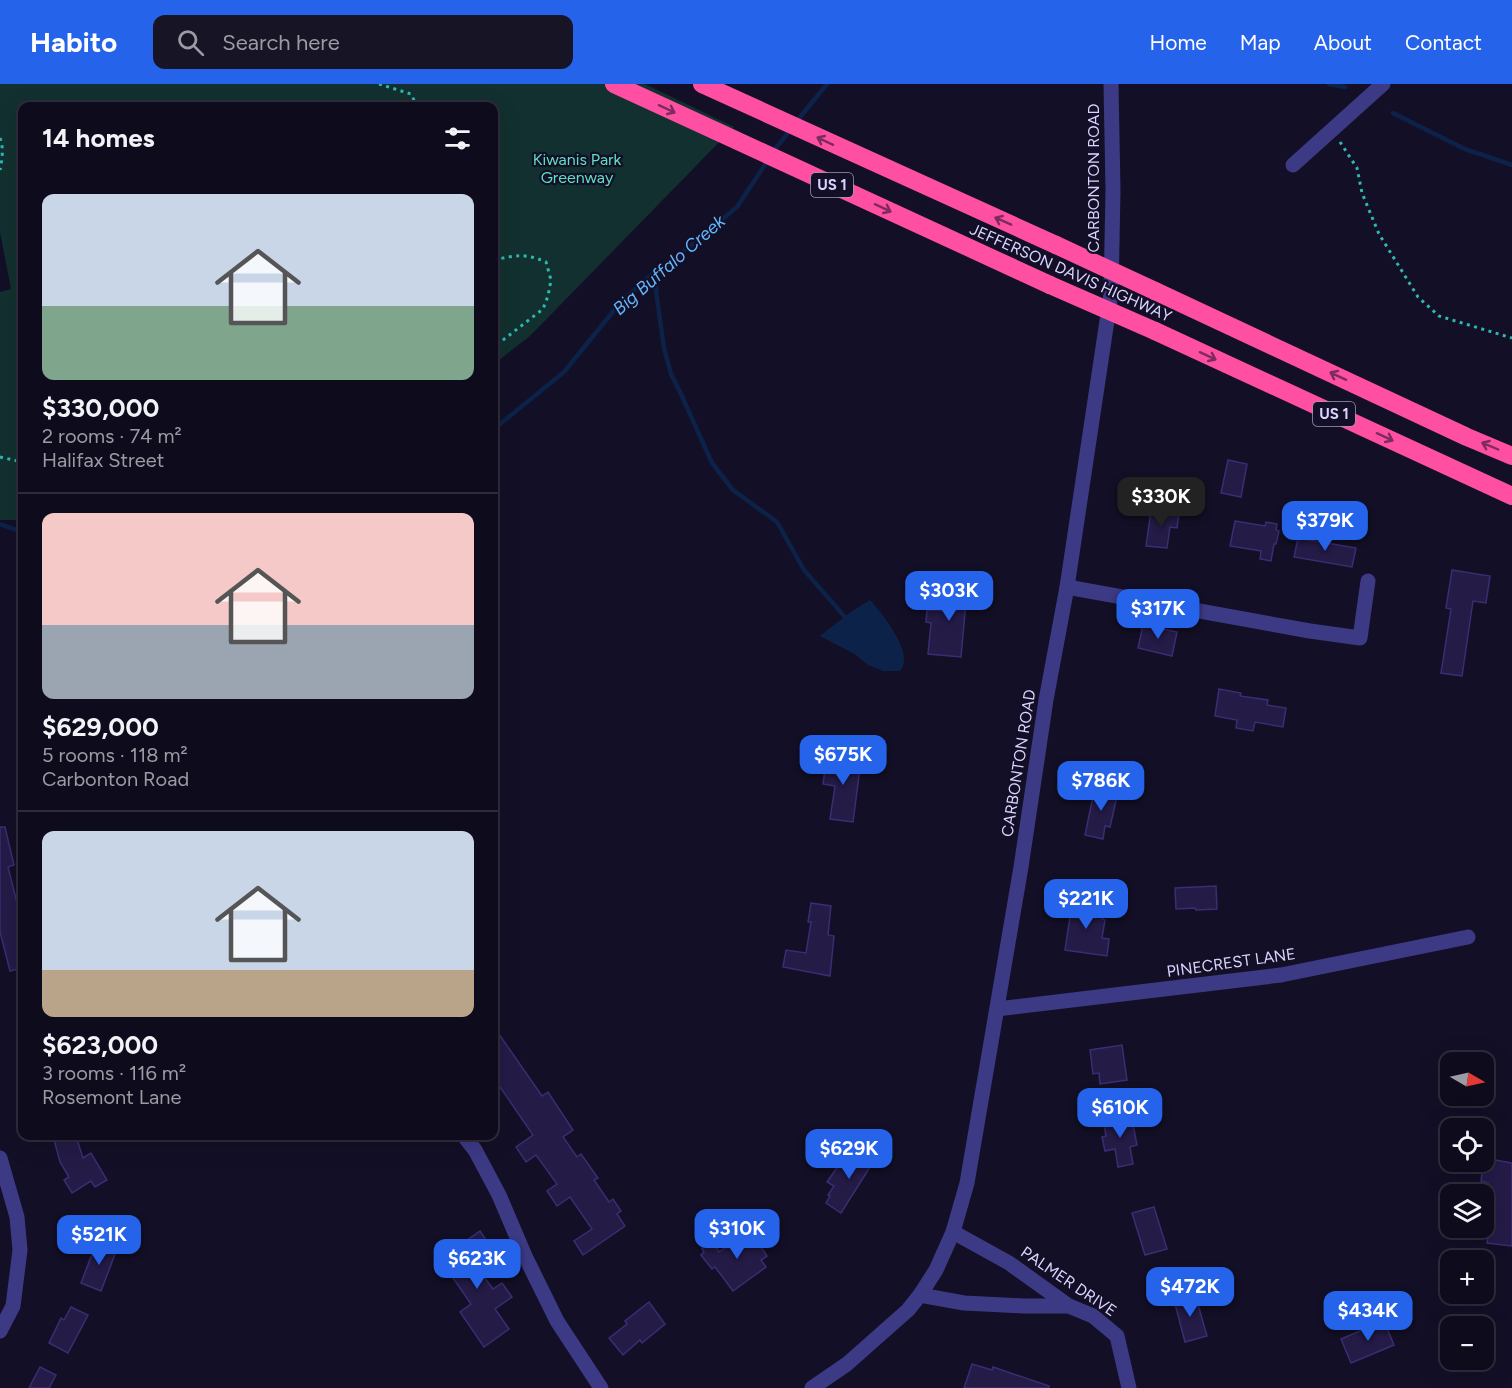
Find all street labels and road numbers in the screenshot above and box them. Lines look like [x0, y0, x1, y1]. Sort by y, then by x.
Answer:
street label: CARBONTON ROAD [1084, 104, 1103, 252]
road number: US 1 [811, 173, 853, 197]
street label: JEFFERSON DAVIS HIGHWAY [967, 219, 1175, 326]
road number: US 1 [1313, 402, 1355, 426]
street label: CARBONTON ROAD [997, 688, 1040, 838]
street label: PINECREST LANE [1165, 944, 1297, 981]
street label: PALMER DRIVE [1017, 1242, 1120, 1320]

